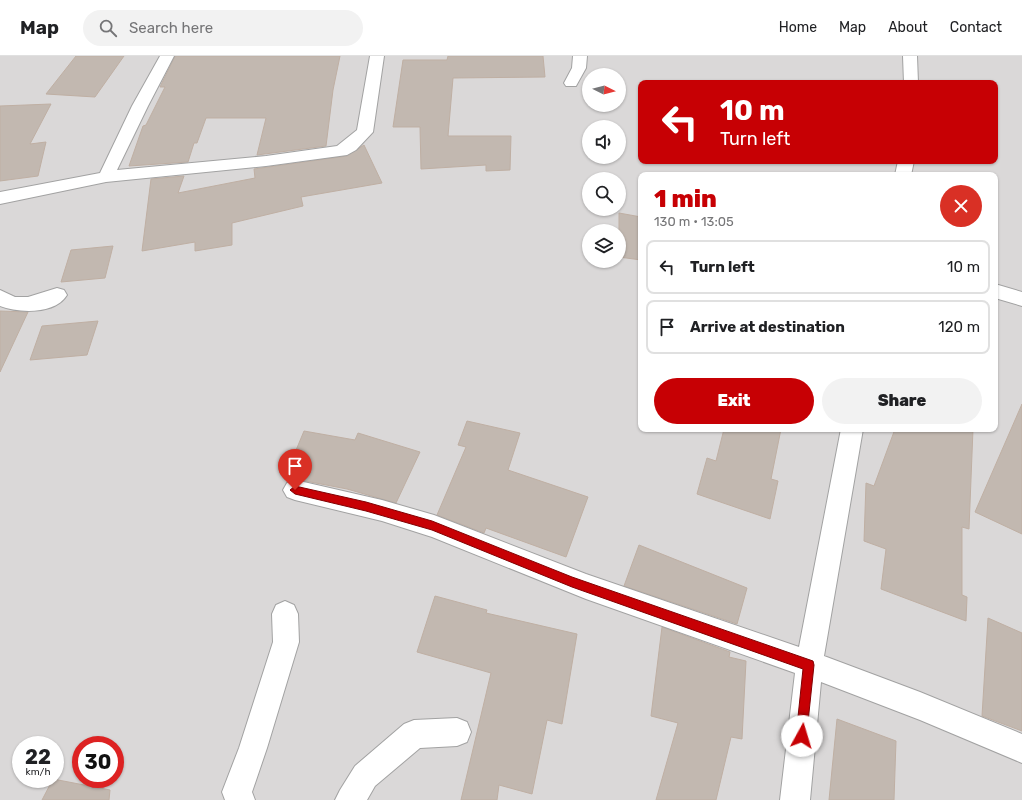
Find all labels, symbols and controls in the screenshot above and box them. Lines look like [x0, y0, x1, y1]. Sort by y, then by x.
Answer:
search box [83, 10, 363, 46]
text: Map [20, 16, 59, 39]
icon: search [97, 17, 119, 39]
text: Search here [129, 19, 213, 37]
text: Home [779, 19, 817, 36]
text: Map [839, 19, 866, 36]
text: About [888, 19, 928, 36]
text: Contact [950, 19, 1002, 36]
north arrow [582, 68, 626, 112]
map controls [582, 68, 626, 268]
text: 10 m [720, 94, 785, 127]
icon: left [654, 96, 706, 148]
button: sound [582, 120, 626, 164]
text: Turn left [720, 128, 790, 150]
button: search [582, 172, 626, 216]
text: 1 min [654, 185, 717, 213]
button: close [940, 185, 982, 227]
text: 130 m · 13:05 [654, 214, 734, 229]
button: layers [582, 224, 626, 268]
icon: left [656, 256, 678, 278]
text: Turn left [690, 258, 755, 276]
text: 10 m [947, 258, 980, 276]
icon: arrive [656, 316, 678, 338]
text: Arrive at destination [690, 318, 845, 336]
text: 120 m [938, 318, 980, 336]
button: Exit [654, 378, 814, 424]
button: Share [822, 378, 982, 424]
pin [278, 449, 312, 490]
icon: arrive [284, 455, 306, 477]
position arrow [781, 715, 823, 757]
speed limit sign: 30 [72, 736, 124, 788]
text: 22 [25, 745, 51, 769]
text: km/h [26, 766, 50, 778]

